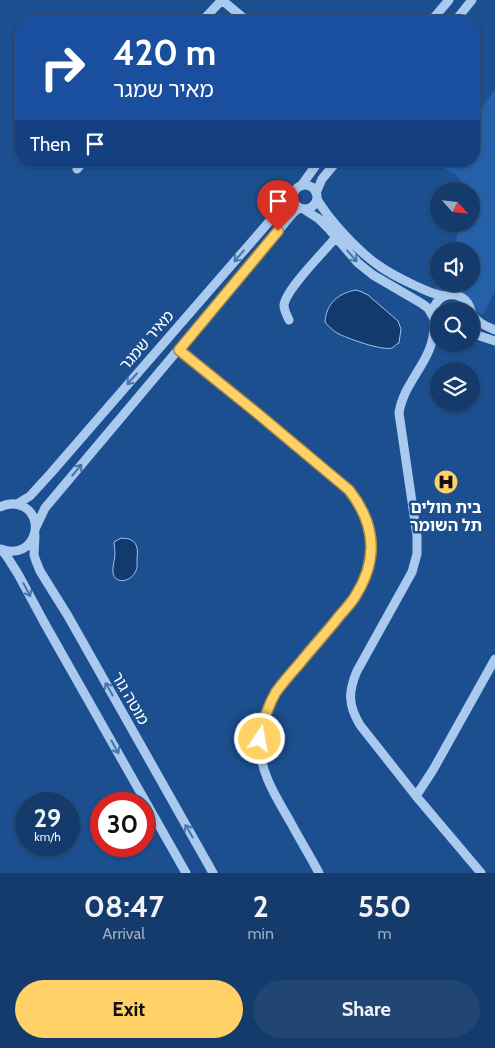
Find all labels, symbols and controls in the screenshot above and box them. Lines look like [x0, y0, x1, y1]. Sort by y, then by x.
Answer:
text: 420 m [113, 31, 216, 74]
icon: right [30, 35, 95, 100]
text: מאיר שמגר [113, 76, 214, 103]
icon: arrive [81, 130, 109, 158]
text: Then [30, 133, 71, 156]
pin [257, 180, 299, 231]
north arrow [430, 182, 480, 232]
map controls [430, 182, 480, 412]
icon: arrive [264, 187, 292, 215]
button: sound [430, 242, 480, 292]
one-way arrow [233, 249, 244, 262]
one-way arrow [346, 249, 358, 262]
button: search [430, 302, 480, 352]
street label: מאיר שמגר [115, 306, 178, 374]
button: layers [430, 362, 480, 412]
one-way arrow [126, 372, 138, 385]
one-way arrow [71, 464, 82, 477]
hospital icon: בית חולים תל השומר [433, 469, 459, 495]
place label: בית חולים תל השומר [410, 498, 482, 535]
one-way arrow [22, 582, 32, 596]
street label: מוטה גור [108, 668, 153, 728]
one-way arrow [103, 683, 113, 697]
position arrow [233, 712, 285, 764]
one-way arrow [110, 739, 120, 753]
speed limit sign: 30 [90, 792, 155, 857]
text: 29 [34, 803, 61, 833]
one-way arrow [184, 823, 194, 838]
text: km/h [34, 829, 61, 844]
text: 08:47 [84, 888, 164, 925]
text: 2 [253, 888, 269, 925]
text: 550 [358, 888, 411, 925]
text: Arrival [102, 924, 145, 943]
text: min [248, 924, 274, 943]
text: m [377, 924, 391, 943]
button: Exit [15, 980, 243, 1038]
button: Share [253, 980, 480, 1038]

